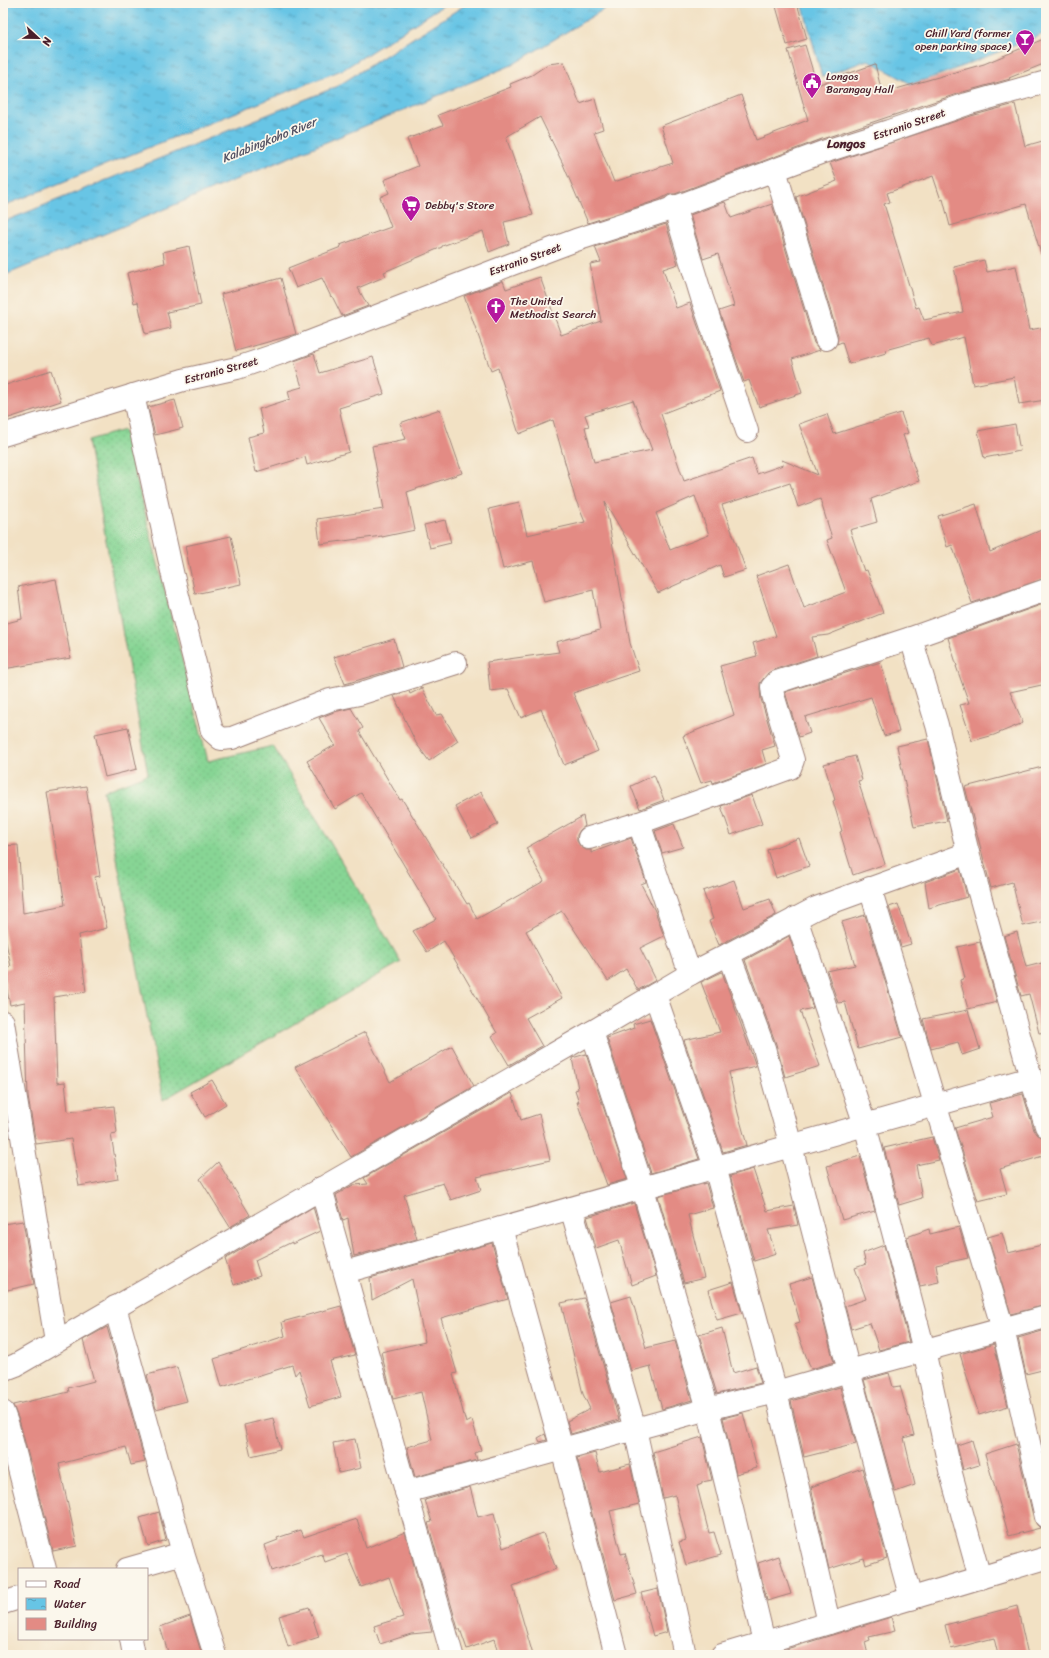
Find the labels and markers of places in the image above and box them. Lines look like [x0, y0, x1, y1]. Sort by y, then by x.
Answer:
place label: Chill Yard (former open parking space) [915, 24, 1012, 56]
bar icon: Chill Yard (former open parking space) [1014, 28, 1036, 56]
place label: Longos Barangay Hall [826, 67, 895, 99]
public building icon: Longos Barangay Hall [801, 71, 823, 99]
supermarket icon: Debby's Store [400, 194, 422, 222]
place label: Debby's Store [425, 196, 495, 215]
place label: The United Methodist Search [510, 292, 596, 324]
church icon: The United Methodist Search [485, 296, 507, 324]

